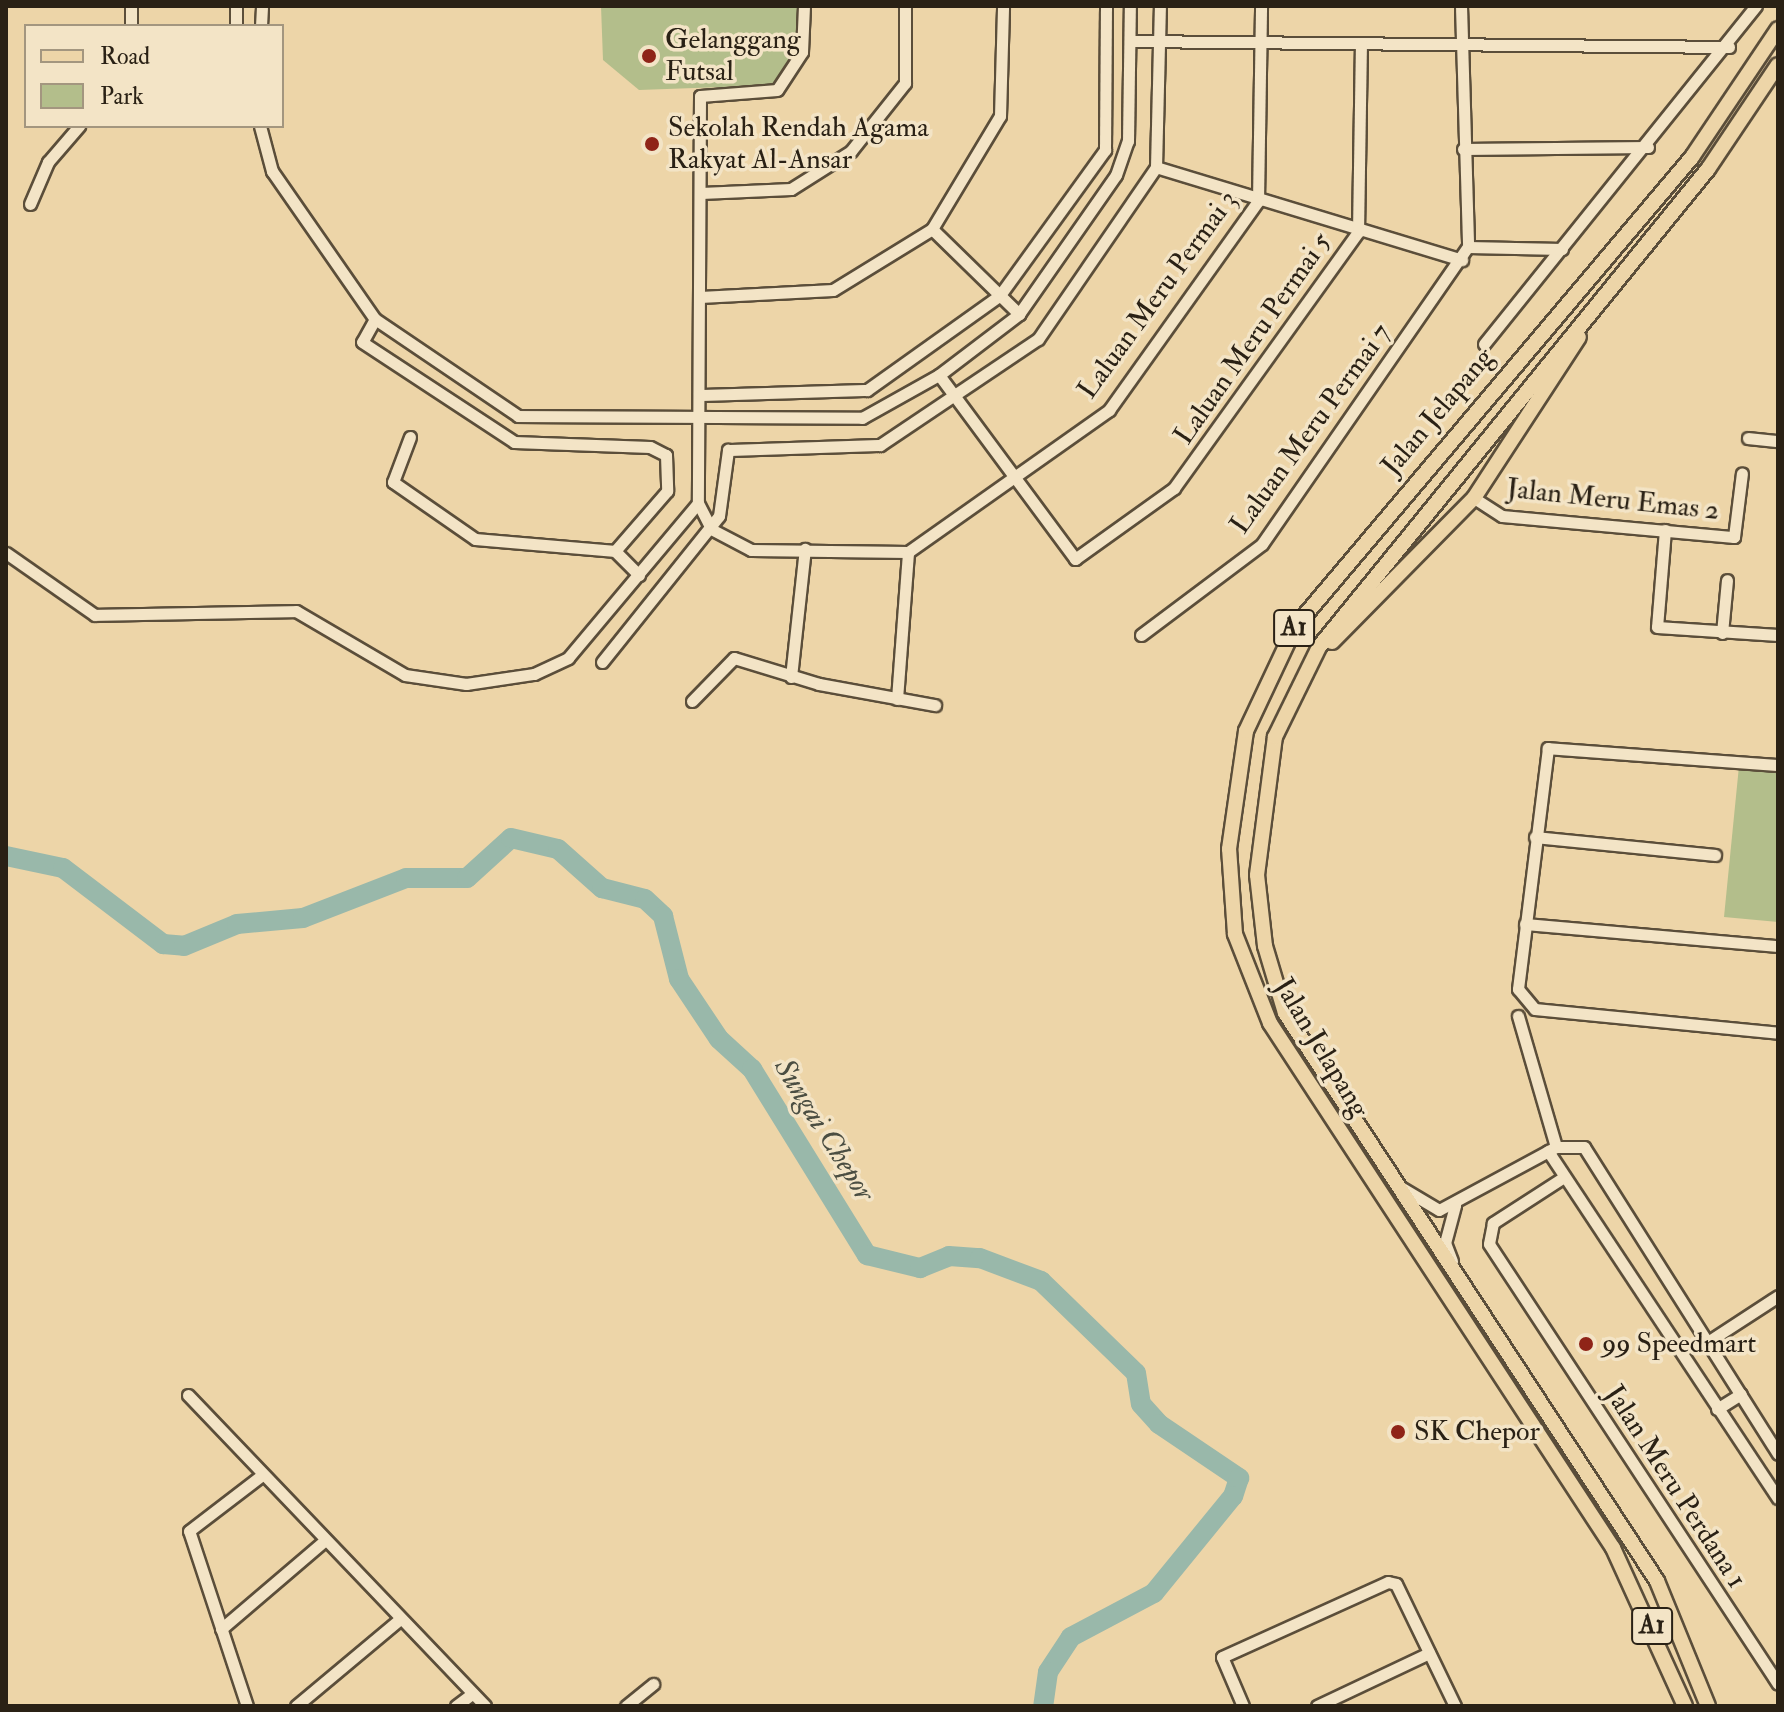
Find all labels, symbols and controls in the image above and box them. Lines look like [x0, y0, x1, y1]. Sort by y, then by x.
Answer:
place label: Gelanggang Futsal [665, 23, 801, 89]
legend [24, 24, 284, 128]
text: Road [100, 41, 150, 72]
marker: Gelanggang Futsal [640, 47, 658, 65]
text: Park [100, 81, 144, 112]
place label: Sekolah Rendah Agama Rakyat Al-Ansar [668, 111, 929, 177]
marker: Sekolah Rendah Agama Rakyat Al-Ansar [643, 135, 661, 153]
street label: Laluan Meru Permai 3 [1071, 184, 1245, 406]
street label: Laluan Meru Permai 5 [1167, 227, 1339, 451]
street label: Laluan Meru Permai 7 [1223, 317, 1399, 541]
street label: Jalan Jelapang [1375, 341, 1501, 483]
street label: Jalan Meru Emas 2 [1505, 472, 1721, 528]
road number: A1 [1272, 606, 1316, 650]
street label: Jalan Jelapang [1266, 972, 1376, 1124]
water label: Sungai Chepor [766, 1052, 882, 1208]
place label: 99 Speedmart [1602, 1327, 1756, 1361]
marker: 99 Speedmart [1577, 1335, 1595, 1353]
street label: Jalan Meru Perdana 1 [1597, 1379, 1753, 1595]
place label: SK Chepor [1414, 1415, 1540, 1449]
marker: SK Chepor [1389, 1423, 1407, 1441]
road number: A1 [1630, 1604, 1674, 1648]

